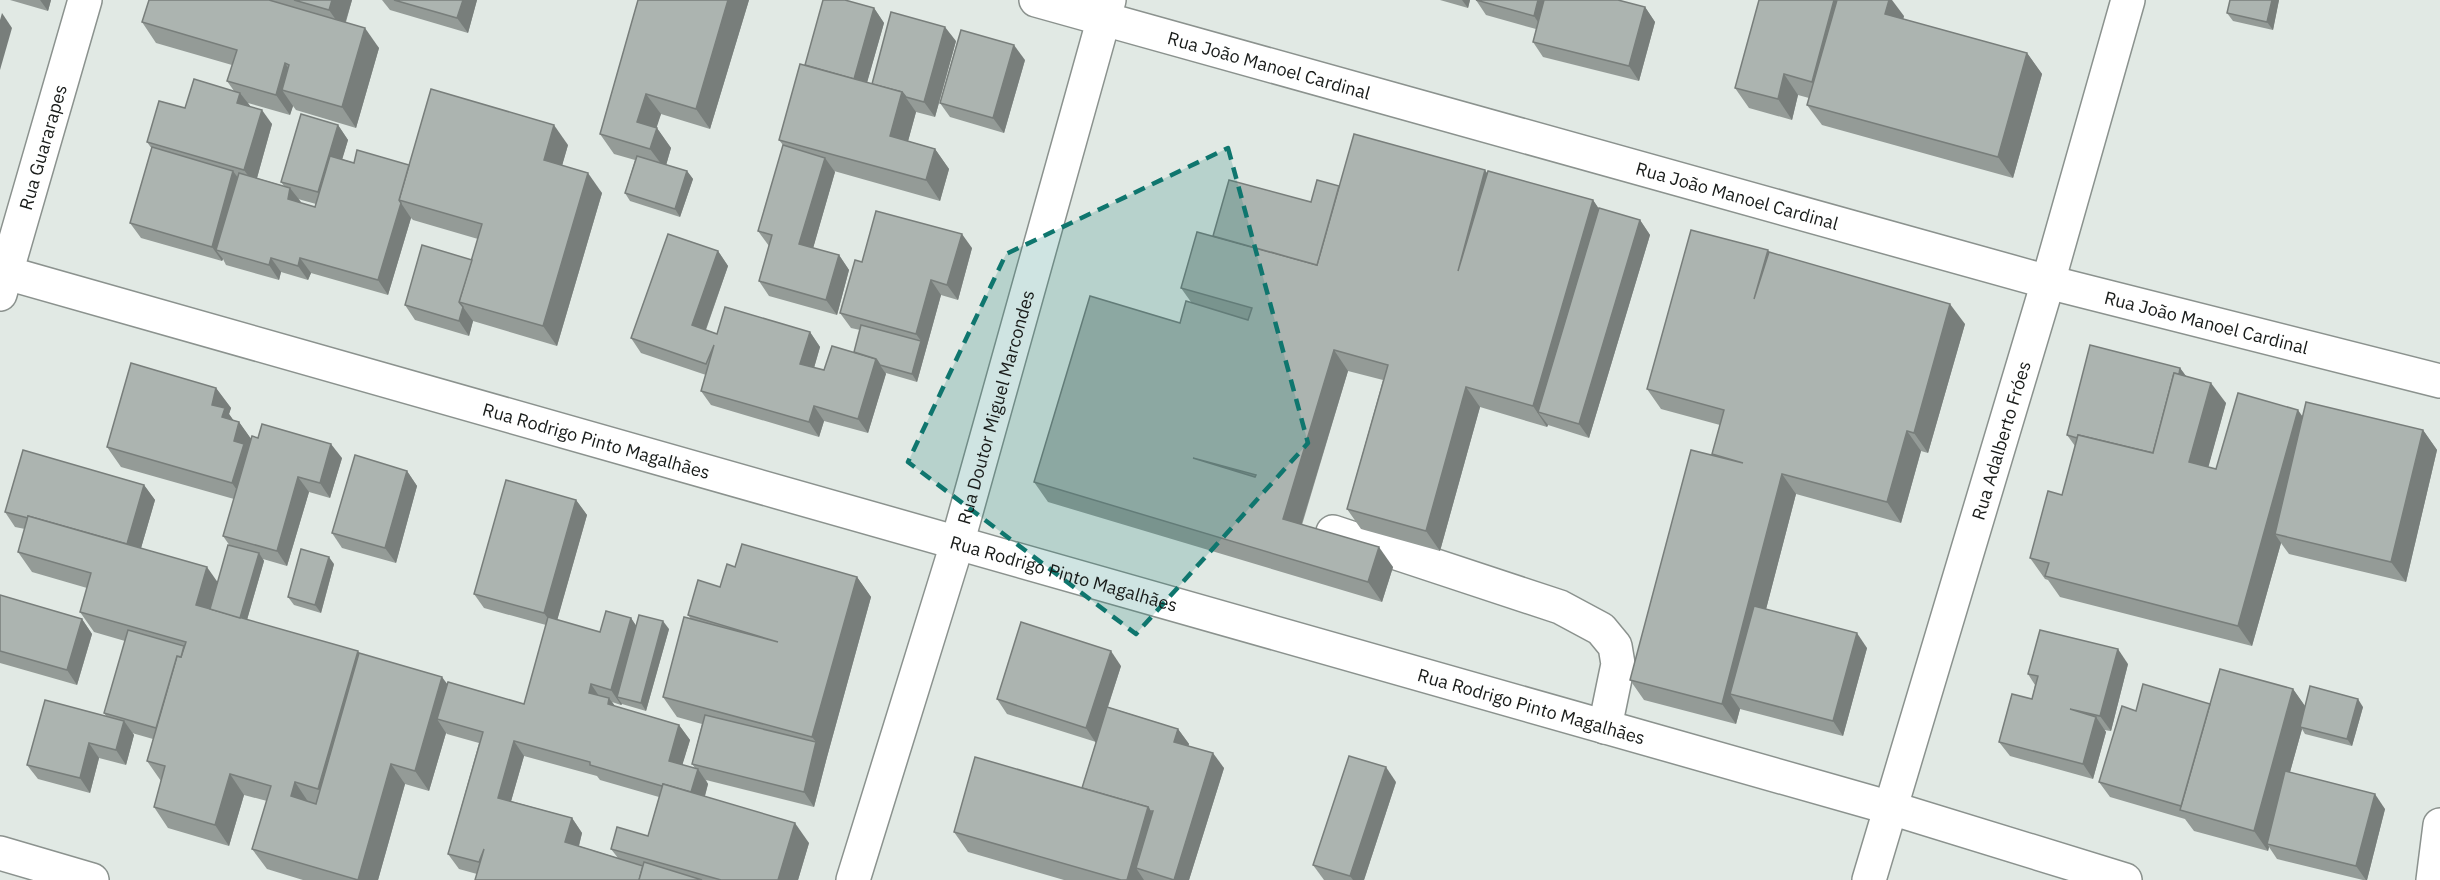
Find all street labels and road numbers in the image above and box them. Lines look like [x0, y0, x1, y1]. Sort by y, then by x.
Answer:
street label: Rua João Manoel Cardinal [1165, 26, 1373, 104]
street label: Rua Guararapes [13, 82, 72, 212]
street label: Rua João Manoel Cardinal [1633, 156, 1841, 235]
street label: Rua João Manoel Cardinal [2102, 285, 2311, 359]
street label: Rua Doutor Miguel Marcondes [952, 287, 1039, 527]
street label: Rua Adalberto Fróes [1966, 358, 2035, 523]
street label: Rua Rodrigo Pinto Magalhães [480, 397, 713, 484]
street label: Rua Rodrigo Pinto Magalhães [948, 530, 1180, 616]
street label: Rua Rodrigo Pinto Magalhães [1415, 663, 1648, 749]

